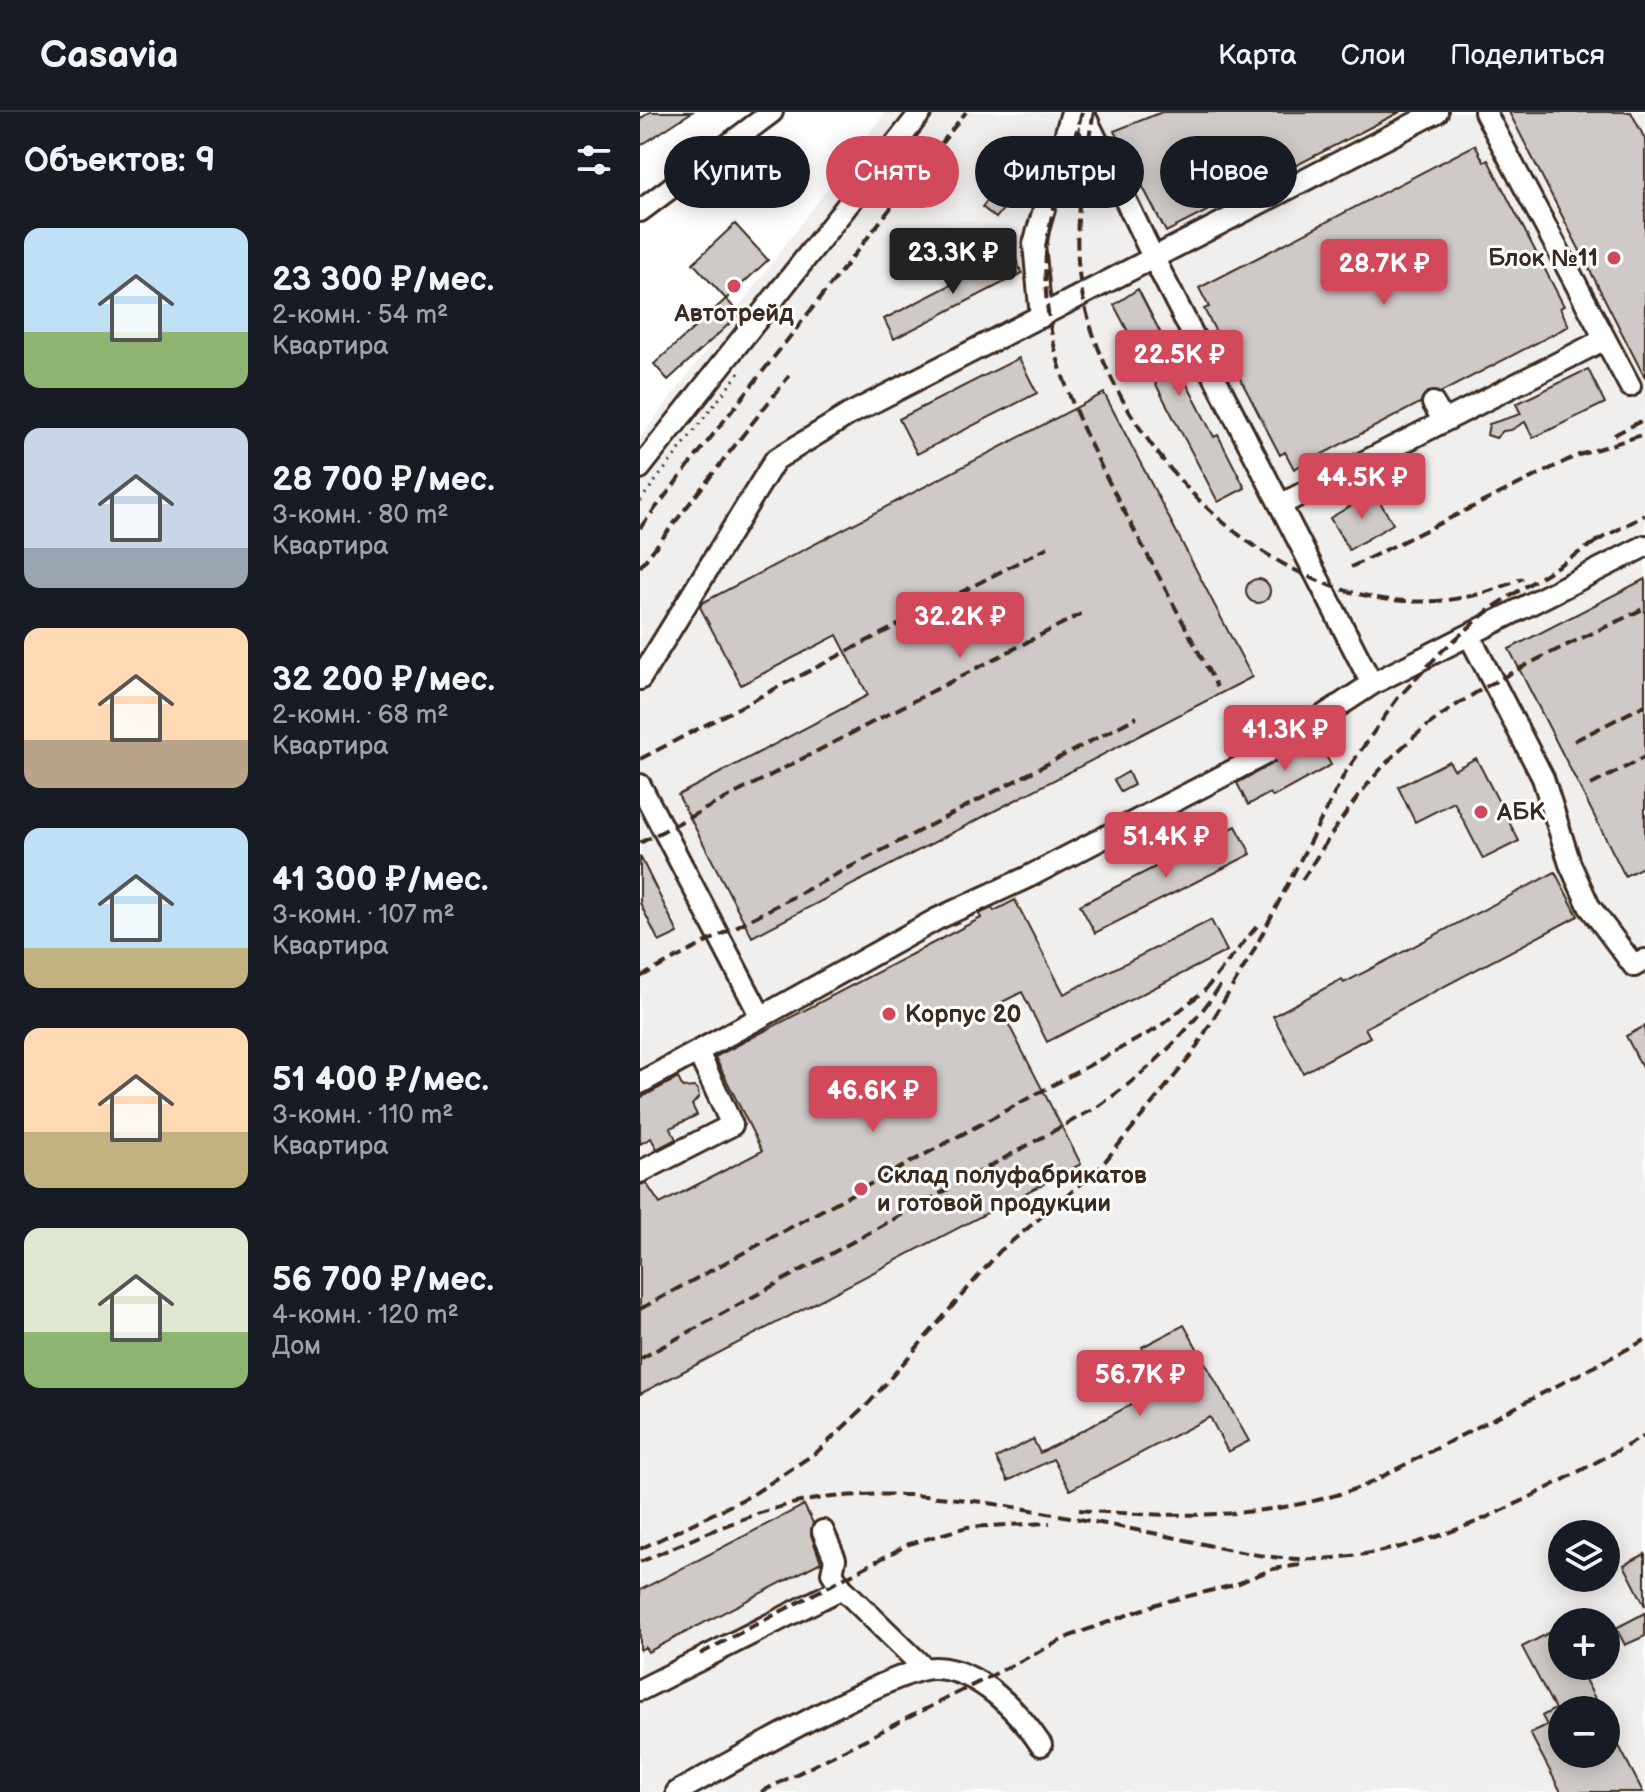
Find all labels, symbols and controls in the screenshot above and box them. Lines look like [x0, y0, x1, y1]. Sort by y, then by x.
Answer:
text: Casavia [40, 33, 178, 78]
text: Карта [1218, 39, 1297, 72]
text: Слои [1341, 39, 1406, 72]
text: Поделиться [1450, 39, 1605, 72]
chip: Купить [664, 136, 810, 208]
chip: Снять [826, 136, 959, 208]
chip: Фильтры [975, 136, 1144, 208]
chip: Новое [1160, 136, 1297, 208]
icon: filters [572, 138, 616, 182]
text: Объектов: 9 [24, 140, 215, 181]
pin: 23.3K ₽ [879, 228, 1027, 296]
text: 23.3K ₽ [908, 238, 998, 269]
pin: 28.7K ₽ [1310, 239, 1458, 307]
place label: Блок №11 [1488, 244, 1598, 273]
text: 28.7K ₽ [1338, 249, 1430, 280]
marker: Блок №11 [1605, 249, 1623, 267]
text: 23 300 ₽/мес. [272, 259, 494, 300]
icon: home [88, 260, 184, 356]
marker: Автотрейд [725, 277, 743, 295]
place label: Автотрейд [673, 299, 794, 328]
text: 2-комн. · 54 m² [272, 300, 448, 331]
pin: 22.5K ₽ [1105, 330, 1253, 398]
text: Квартира [272, 331, 389, 362]
text: 22.5K ₽ [1133, 340, 1225, 371]
pin: 44.5K ₽ [1288, 453, 1436, 521]
text: 28 700 ₽/мес. [272, 459, 495, 500]
icon: home [88, 460, 184, 556]
text: 44.5K ₽ [1316, 463, 1408, 494]
text: 3-комн. · 80 m² [272, 500, 449, 531]
text: Квартира [272, 531, 389, 562]
pin: 32.2K ₽ [886, 592, 1034, 660]
text: 32.2K ₽ [914, 602, 1006, 633]
text: 32 200 ₽/мес. [272, 659, 495, 700]
icon: home [88, 660, 184, 756]
text: 2-комн. · 68 m² [272, 700, 449, 731]
pin: 41.3K ₽ [1211, 705, 1359, 773]
text: 41.3K ₽ [1242, 715, 1328, 746]
text: Квартира [272, 731, 389, 762]
place label: АБК [1496, 798, 1546, 827]
marker: АБК [1472, 803, 1490, 821]
pin: 51.4K ₽ [1092, 812, 1240, 880]
text: 51.4K ₽ [1123, 822, 1209, 853]
text: 41 300 ₽/мес. [272, 859, 489, 900]
icon: home [88, 860, 184, 956]
text: 3-комн. · 107 m² [272, 900, 455, 931]
text: Квартира [272, 931, 389, 962]
place label: Корпус 20 [905, 1000, 1021, 1029]
marker: Корпус 20 [880, 1005, 898, 1023]
text: 51 400 ₽/мес. [272, 1059, 489, 1100]
icon: home [88, 1060, 184, 1156]
pin: 46.6K ₽ [799, 1066, 947, 1134]
text: 46.6K ₽ [827, 1076, 919, 1107]
text: 3-комн. · 110 m² [272, 1100, 454, 1131]
text: Квартира [272, 1131, 389, 1162]
place label: Склад полуфабрикатов и готовой продукции [877, 1161, 1147, 1218]
marker: Склад полуфабрикатов и готовой продукции [852, 1180, 870, 1198]
text: 56 700 ₽/мес. [272, 1259, 494, 1300]
icon: home [88, 1260, 184, 1356]
text: 4-комн. · 120 m² [272, 1300, 459, 1331]
text: Дом [272, 1331, 321, 1362]
pin: 56.7K ₽ [1066, 1350, 1214, 1418]
text: 56.7K ₽ [1095, 1360, 1185, 1391]
map controls [1548, 1520, 1620, 1768]
button: layers [1548, 1520, 1620, 1592]
button: + [1548, 1608, 1620, 1680]
button: − [1548, 1696, 1620, 1768]

